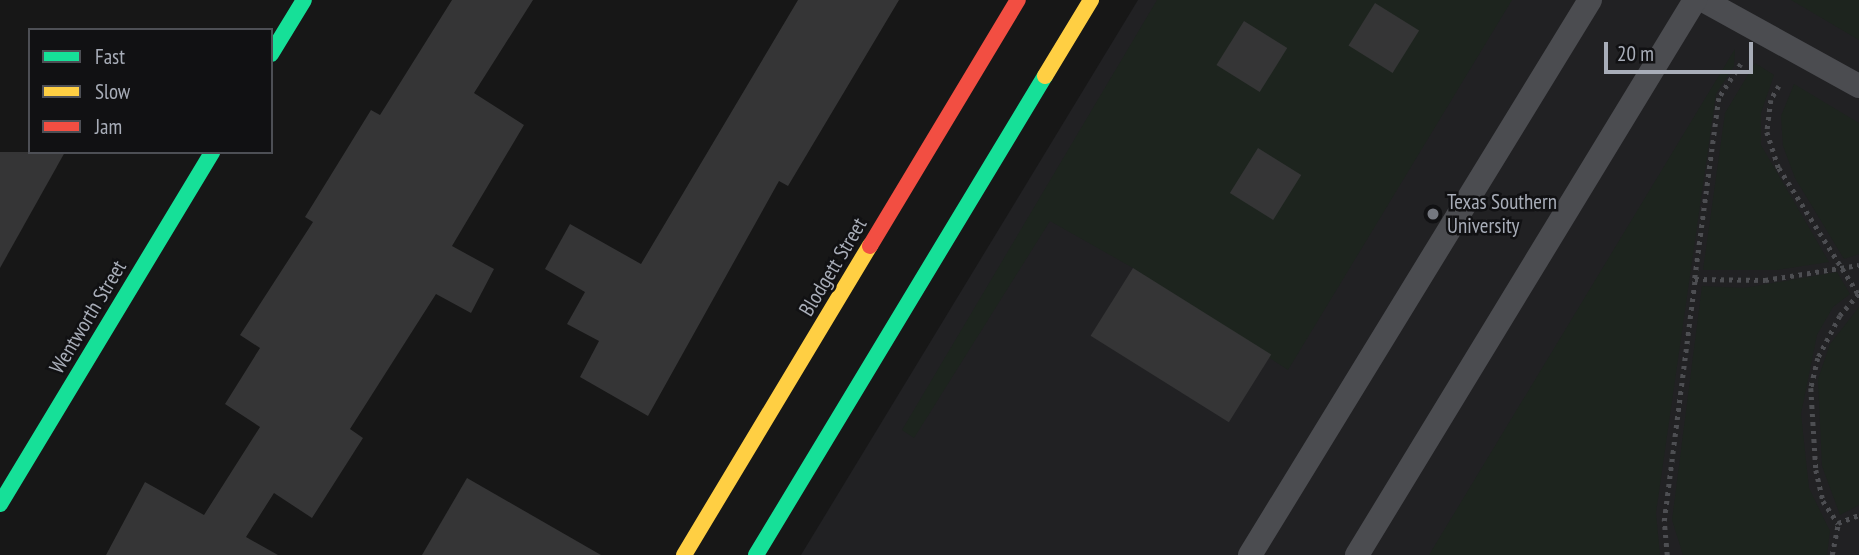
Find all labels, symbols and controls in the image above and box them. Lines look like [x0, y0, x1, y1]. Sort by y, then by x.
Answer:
legend [28, 28, 273, 154]
scale bar [1607, 28, 1756, 72]
text: 20 m [1617, 40, 1654, 67]
text: Fast [95, 43, 125, 70]
text: Slow [95, 78, 130, 105]
text: Jam [95, 113, 122, 140]
place label: Texas Southern University [1447, 189, 1557, 239]
marker: Texas Southern University [1425, 206, 1441, 222]
street label: Blodgett Street [794, 213, 872, 321]
street label: Wentworth Street [44, 256, 132, 378]

